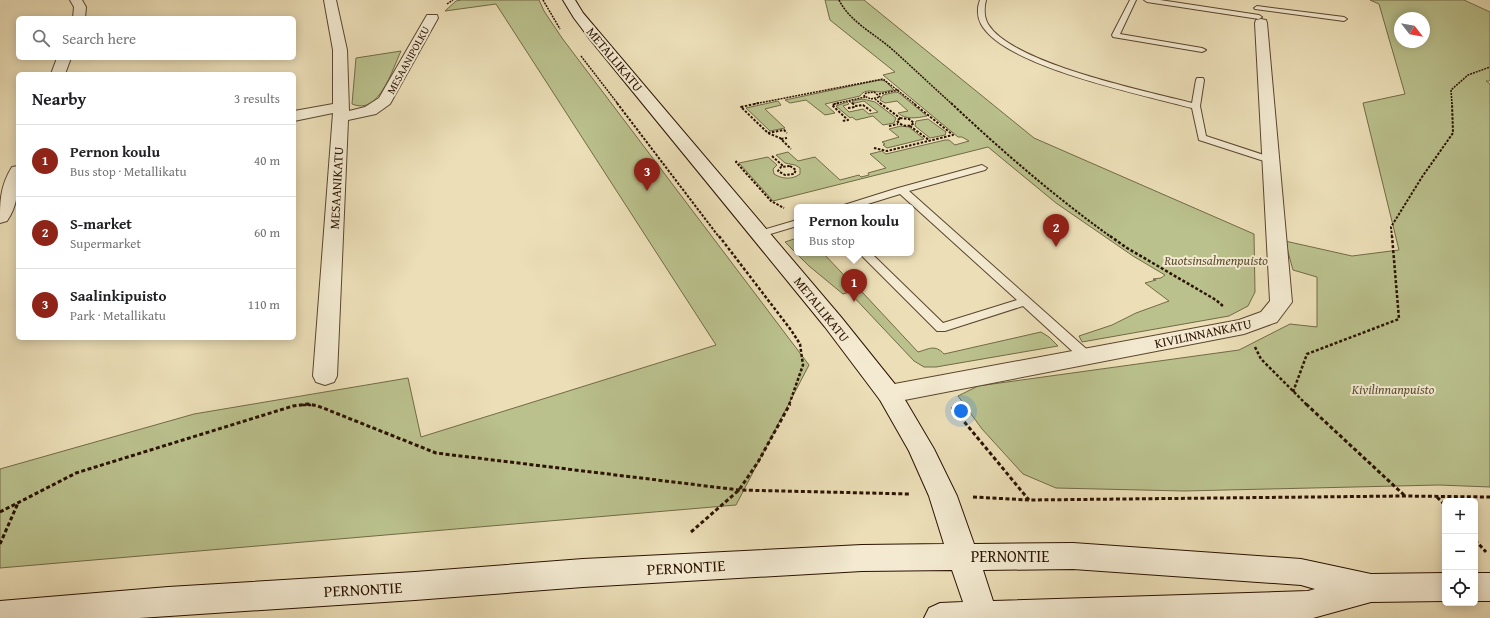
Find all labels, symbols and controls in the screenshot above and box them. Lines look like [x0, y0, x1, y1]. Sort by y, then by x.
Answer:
north arrow [1394, 12, 1430, 48]
search box [16, 16, 296, 60]
street label: MESAANIPOLKU [383, 23, 433, 97]
street label: METALLIKATU [582, 23, 648, 96]
icon: search [30, 27, 52, 49]
text: Search here [62, 28, 136, 49]
text: Nearby [32, 86, 86, 111]
text: 3 results [234, 89, 280, 108]
text: Pernon koulu [70, 141, 160, 162]
street label: MESAANIKATU [325, 146, 348, 230]
text: 1 [42, 151, 48, 170]
text: 40 m [254, 151, 280, 170]
pin: 3 [634, 158, 660, 191]
text: Bus stop · Metallikatu [70, 162, 187, 181]
popup [794, 204, 914, 256]
text: Pernon koulu [809, 210, 899, 231]
text: S-market [70, 213, 132, 234]
pin: 2 [1043, 214, 1069, 247]
text: 2 [42, 223, 48, 242]
text: 60 m [254, 223, 280, 242]
text: Bus stop [809, 231, 855, 250]
text: Supermarket [70, 234, 141, 253]
park label: Ruotsinsalmenpuisto [1163, 251, 1268, 270]
pin: 1 [841, 269, 867, 302]
street label: METALLIKATU [789, 273, 854, 346]
text: Saalinkipuisto [70, 285, 167, 306]
text: 3 [42, 295, 48, 314]
text: 110 m [248, 295, 280, 314]
text: Park · Metallikatu [70, 306, 166, 325]
street label: KIVILINNANKATU [1153, 314, 1254, 353]
park label: Kivilinnanpuisto [1351, 380, 1435, 399]
your location [951, 401, 971, 421]
map controls [1442, 498, 1478, 606]
button: + [1442, 498, 1478, 534]
button: − [1442, 534, 1478, 570]
street label: PERNONTIE [971, 544, 1049, 568]
street label: PERNONTIE [646, 553, 726, 581]
button: locate [1442, 570, 1478, 606]
street label: PERNONTIE [323, 575, 403, 603]

